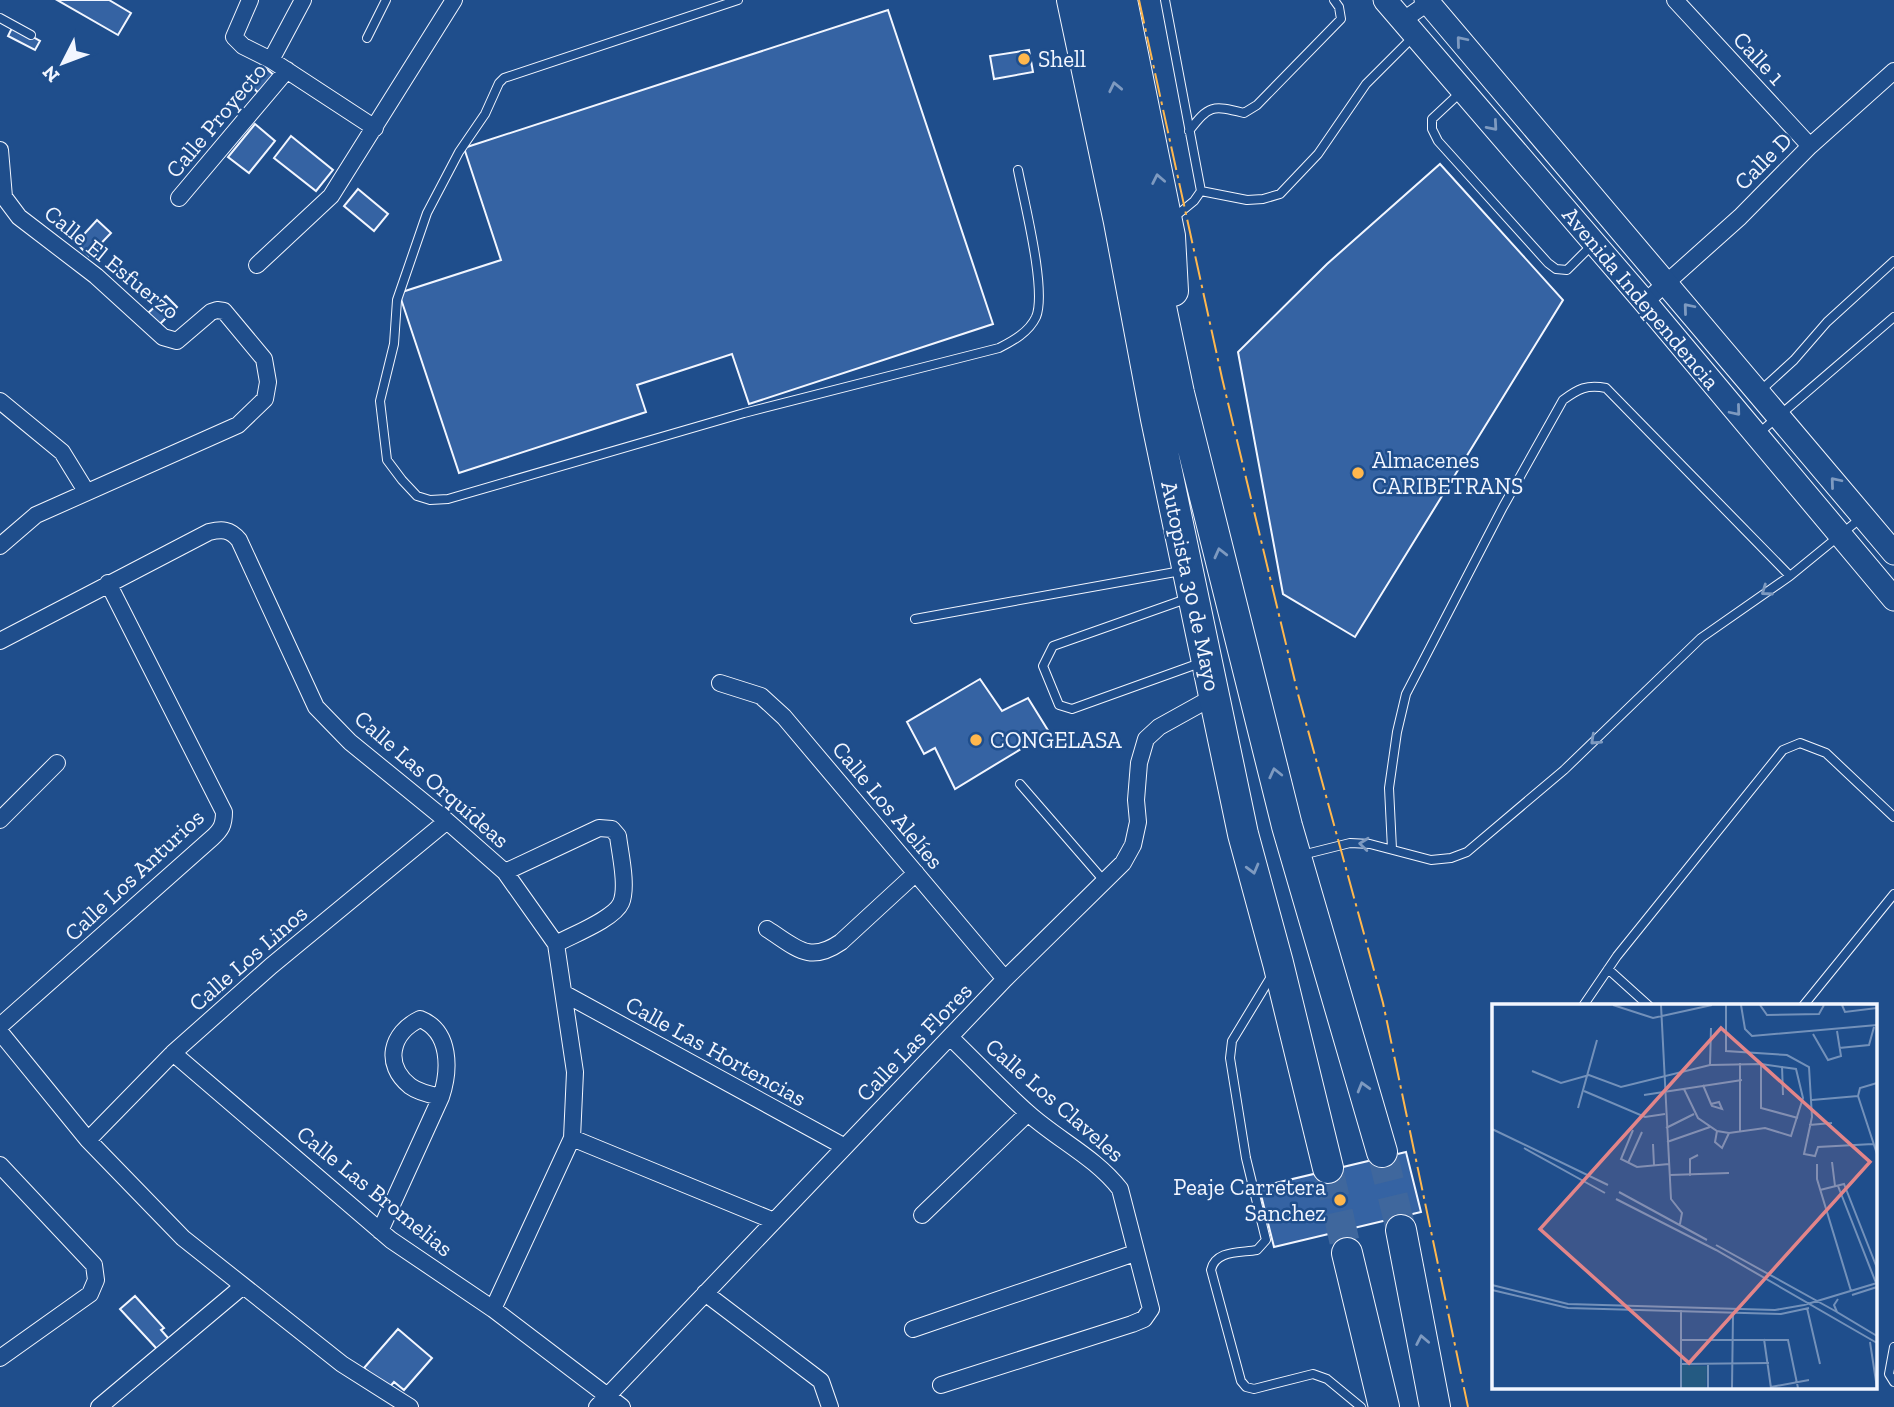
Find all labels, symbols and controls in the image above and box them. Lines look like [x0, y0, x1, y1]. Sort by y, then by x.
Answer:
street label: Calle 1 [1727, 25, 1791, 91]
north arrow [28, 28, 98, 98]
one-way arrow [1457, 37, 1469, 50]
place label: Shell [1038, 45, 1086, 73]
marker: Shell [1016, 51, 1032, 67]
street label: Calle Proyecto [160, 57, 272, 183]
text: N [37, 61, 64, 87]
one-way arrow [1109, 81, 1124, 93]
one-way arrow [1485, 118, 1497, 131]
street label: Calle D [1728, 126, 1798, 196]
one-way arrow [1152, 173, 1167, 185]
street label: Calle El Esfuerzo [39, 199, 185, 325]
street label: Avenida Independencia [1556, 201, 1726, 395]
one-way arrow [1684, 304, 1696, 317]
one-way arrow [1728, 403, 1740, 416]
place label: Almacenes CARIBETRANS [1372, 446, 1523, 500]
marker: Almacenes CARIBETRANS [1350, 465, 1366, 481]
one-way arrow [1831, 477, 1843, 490]
street label: Autopista 30 de Mayo [1155, 478, 1227, 694]
one-way arrow [1214, 547, 1228, 559]
one-way arrow [1761, 582, 1774, 595]
street label: Calle Las Orquídeas [349, 704, 515, 854]
place label: CONGELASA [990, 726, 1123, 754]
one-way arrow [1590, 731, 1603, 744]
marker: CONGELASA [968, 732, 984, 748]
street label: Calle Los Alelíes [826, 735, 950, 875]
one-way arrow [1268, 767, 1283, 779]
street label: Calle Los Anturios [58, 803, 210, 947]
one-way arrow [1358, 837, 1369, 852]
one-way arrow [1245, 863, 1259, 875]
street label: Calle Los Linos [183, 899, 313, 1017]
street label: Calle Las Flores [850, 977, 978, 1107]
street label: Calle Las Hortencias [621, 990, 811, 1112]
inset map [1492, 1004, 1876, 1390]
street label: Calle Los Claveles [980, 1032, 1130, 1168]
one-way arrow [1356, 1081, 1371, 1093]
street label: Calle Las Bromelias [291, 1119, 459, 1263]
place label: Peaje Carretera Sanchez [1173, 1173, 1326, 1227]
marker: Peaje Carretera Sanchez [1332, 1192, 1348, 1208]
one-way arrow [1415, 1334, 1430, 1346]

